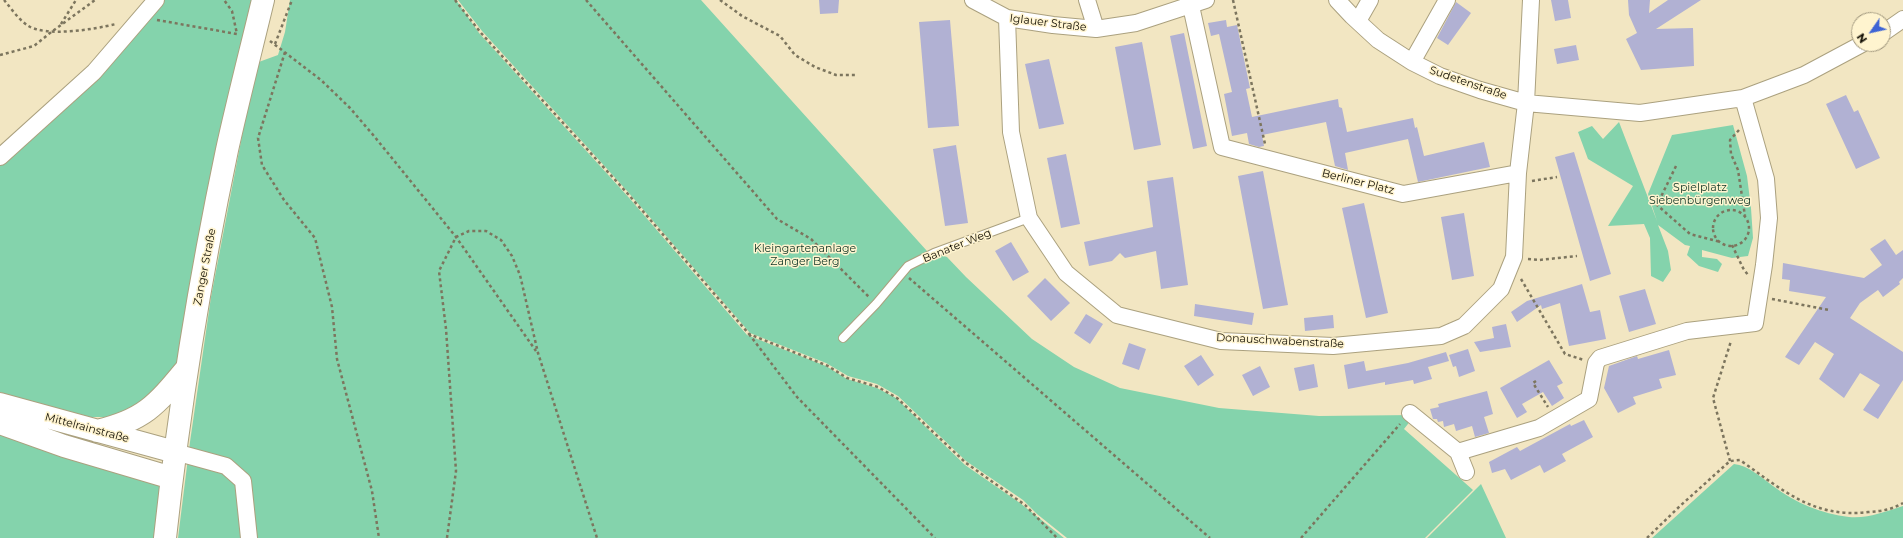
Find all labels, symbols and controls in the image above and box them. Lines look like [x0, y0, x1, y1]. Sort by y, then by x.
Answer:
street label: Iglauer Straße [1009, 12, 1087, 34]
north arrow [1851, 12, 1891, 52]
text: N [1854, 31, 1870, 46]
street label: Sudetenstraße [1428, 64, 1508, 102]
street label: Berliner Platz [1321, 167, 1395, 197]
park label: Spielplatz Siebenbürgenweg [1649, 181, 1751, 207]
street label: Banater Weg [921, 226, 993, 266]
street label: Zanger Straße [191, 227, 219, 307]
park label: Kleingartenanlage Zanger Berg [754, 242, 856, 268]
street label: Donauschwabenstraße [1216, 331, 1344, 351]
street label: Mittelrainstraße [43, 410, 131, 446]

